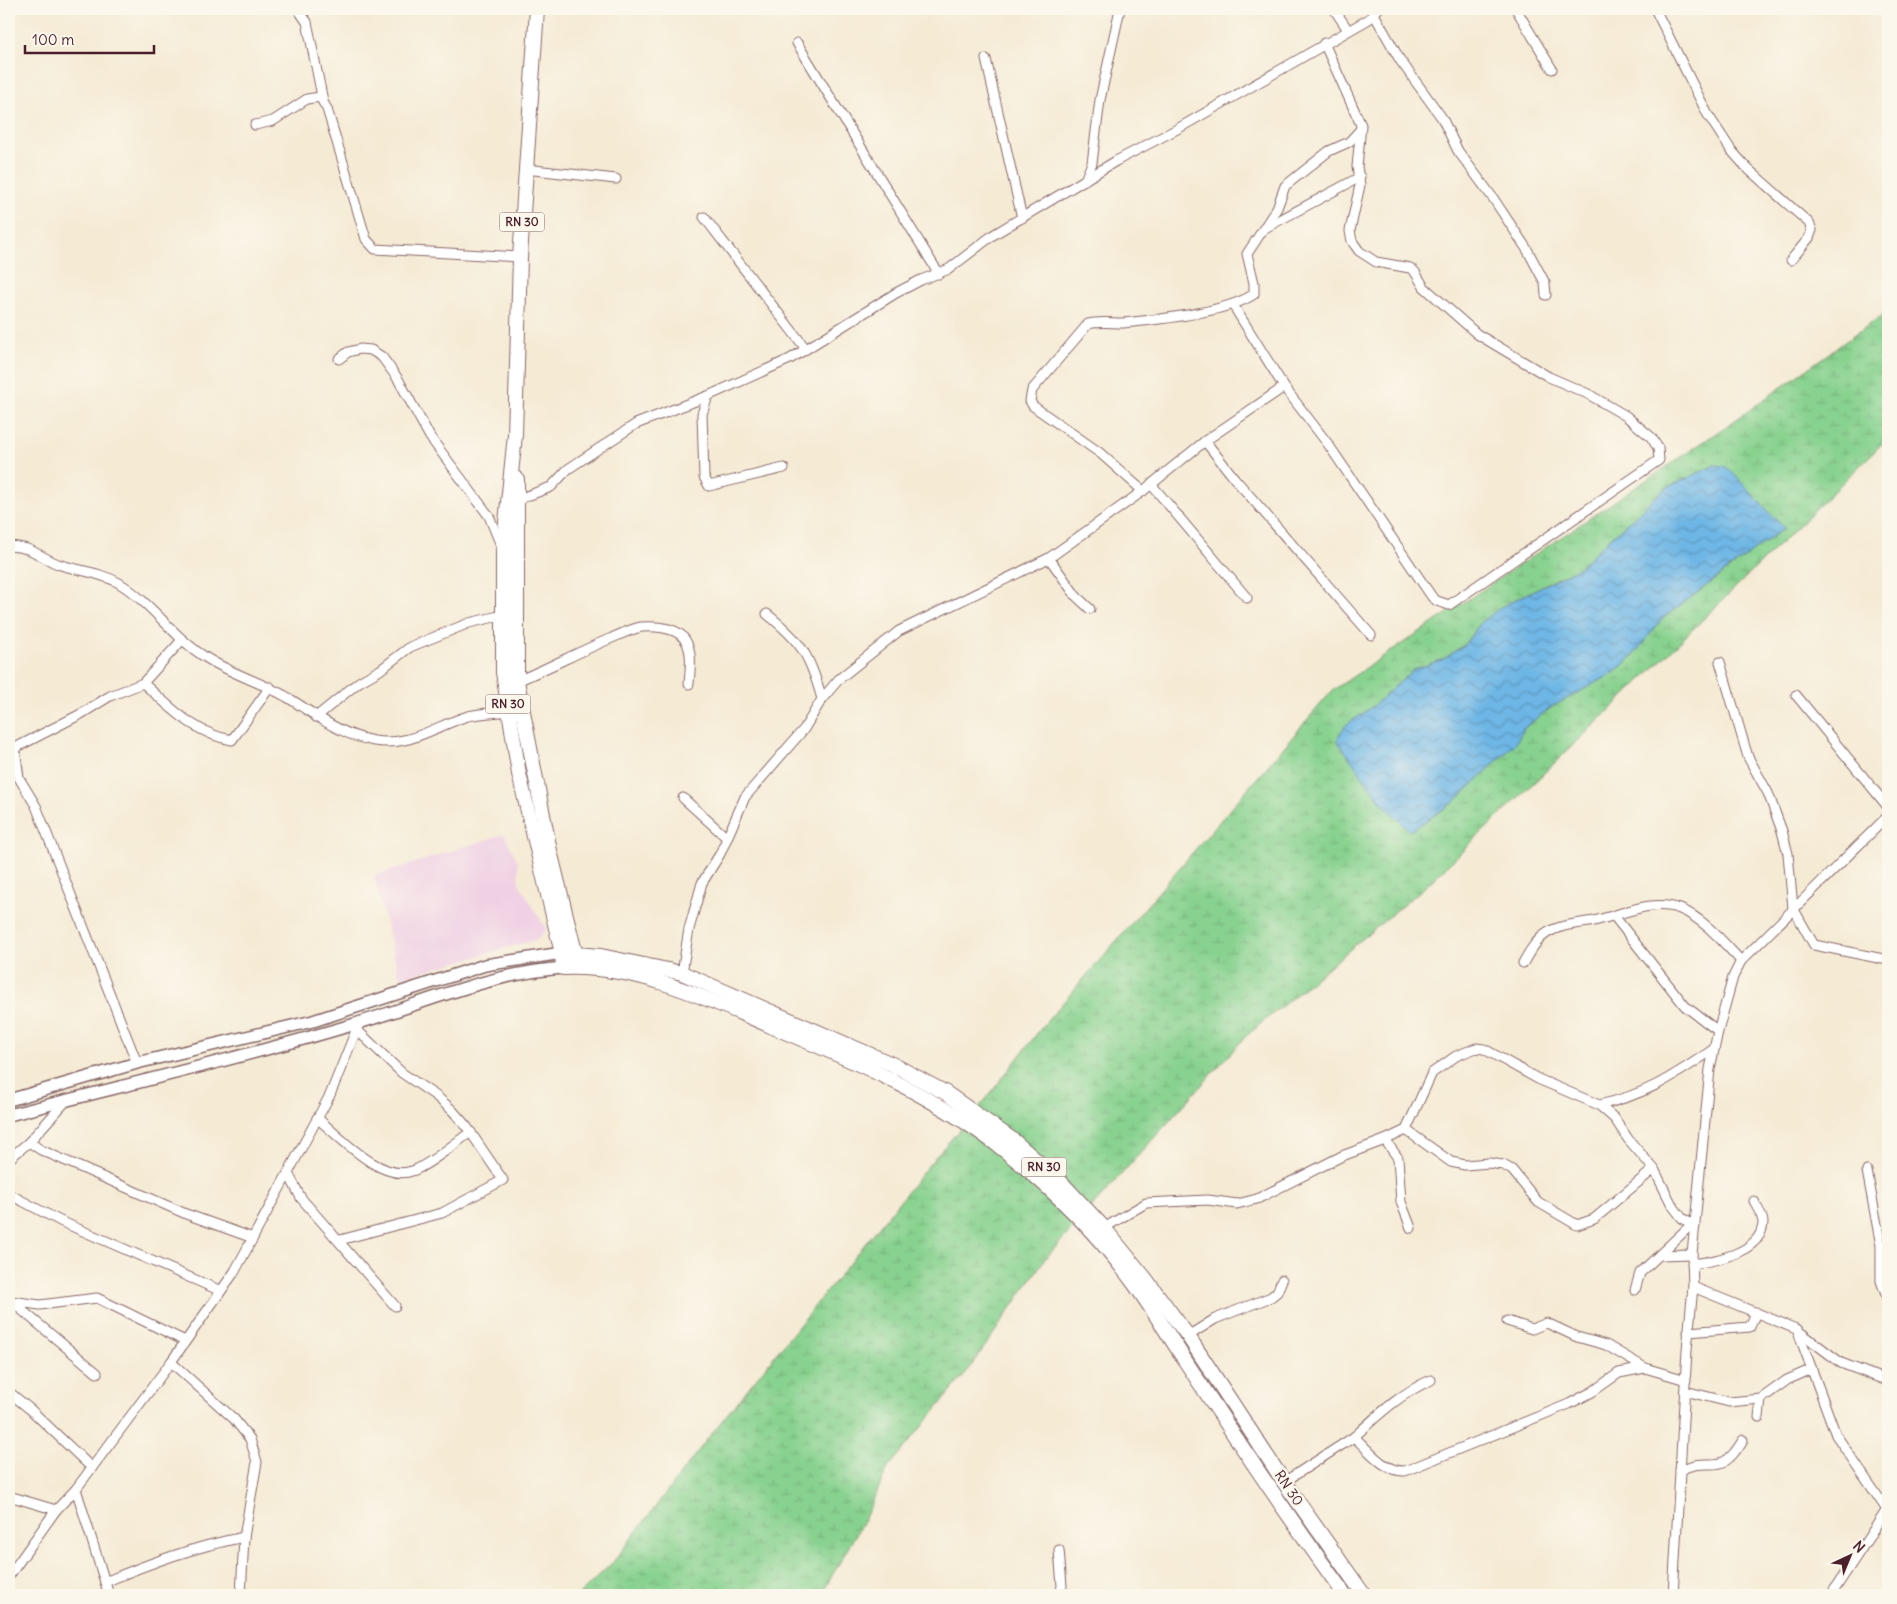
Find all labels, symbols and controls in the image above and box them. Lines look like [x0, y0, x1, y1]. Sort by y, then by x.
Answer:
scale bar [25, 22, 154, 54]
text: 100 m [32, 30, 74, 49]
road number: RN 30 [500, 212, 544, 232]
road number: RN 30 [486, 694, 530, 714]
road number: RN 30 [1022, 1158, 1066, 1176]
street label: RN 30 [1271, 1467, 1307, 1509]
north arrow [1824, 1532, 1874, 1582]
text: N [1849, 1537, 1869, 1556]

